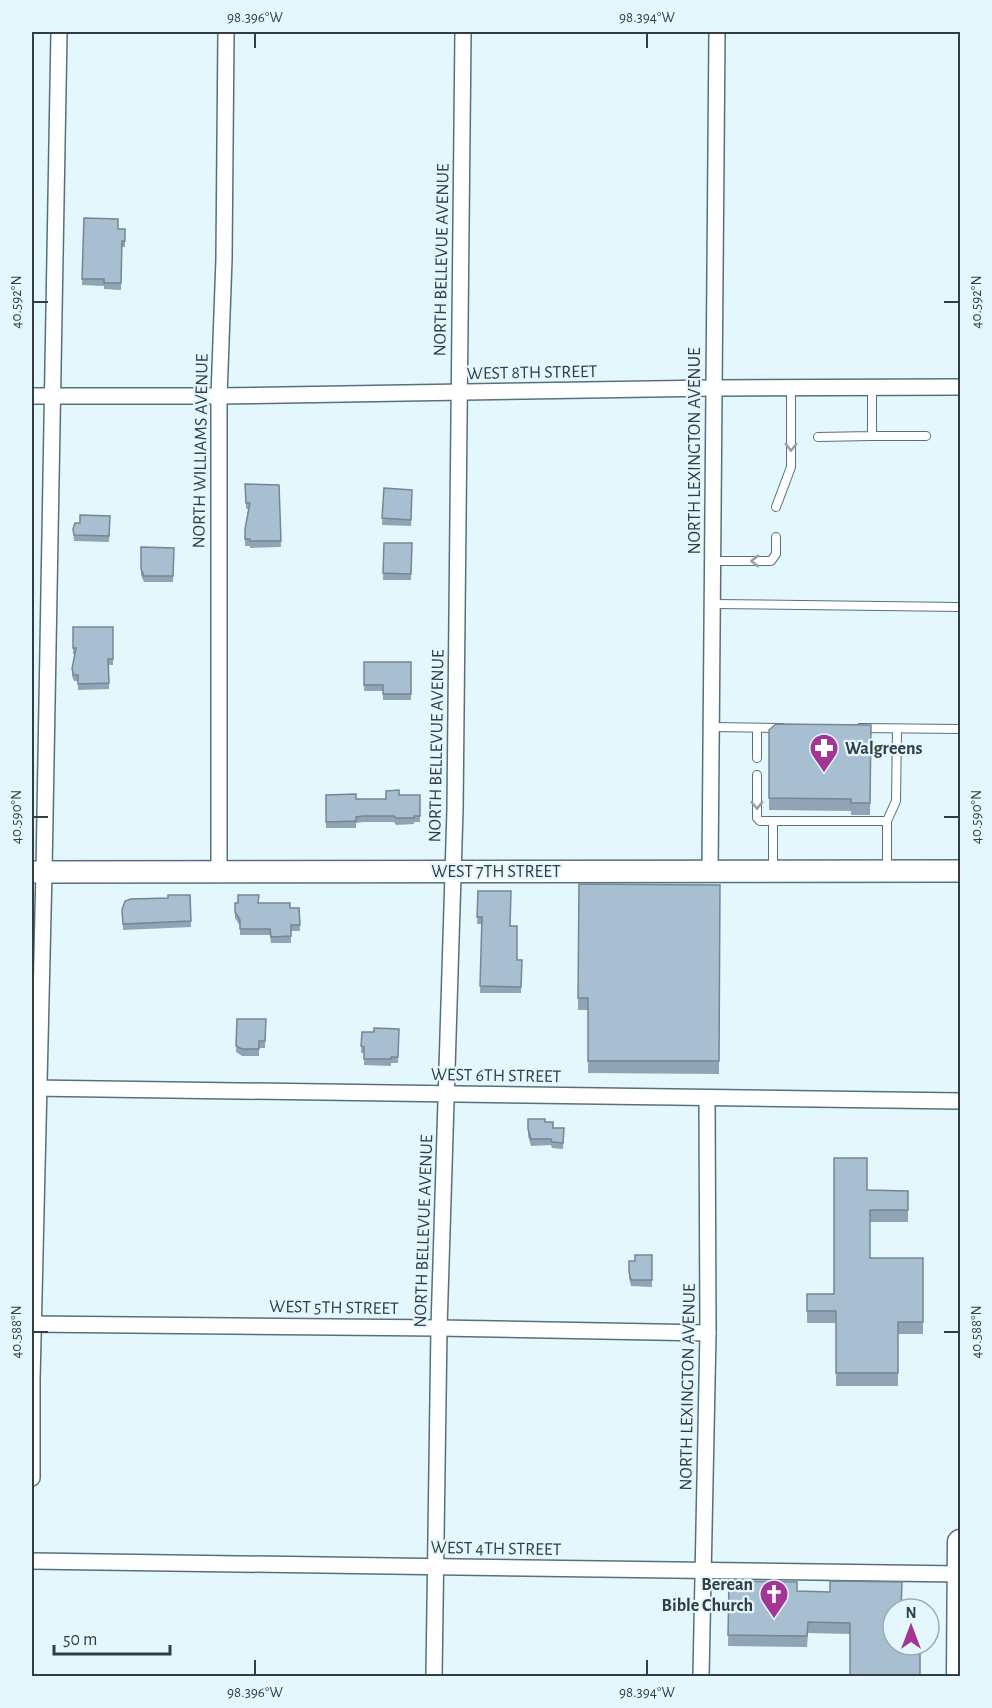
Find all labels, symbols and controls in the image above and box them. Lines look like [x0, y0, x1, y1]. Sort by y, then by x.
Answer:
text: 98.396°W [227, 10, 284, 25]
text: 98.394°W [619, 10, 676, 25]
street label: NORTH BELLEVUE AVENUE [431, 163, 453, 357]
text: 40.592°N [9, 275, 24, 329]
text: 40.592°N [969, 275, 984, 329]
street label: NORTH LEXINGTON AVENUE [686, 347, 704, 555]
street label: NORTH WILLIAMS AVENUE [190, 353, 212, 549]
street label: WEST 8TH STREET [467, 363, 598, 383]
one-way arrow [785, 442, 797, 451]
one-way arrow [751, 555, 760, 567]
street label: NORTH BELLEVUE AVENUE [426, 649, 448, 843]
pharmacy icon: Walgreens [808, 732, 840, 774]
place label: Walgreens [845, 740, 922, 758]
text: 40.590°N [9, 790, 24, 844]
text: 40.590°N [969, 790, 984, 844]
one-way arrow [751, 801, 763, 810]
street label: WEST 7TH STREET [431, 863, 561, 881]
street label: WEST 6TH STREET [431, 1066, 562, 1086]
street label: NORTH BELLEVUE AVENUE [412, 1134, 436, 1328]
street label: NORTH LEXINGTON AVENUE [677, 1283, 699, 1491]
street label: WEST 5TH STREET [269, 1298, 399, 1318]
text: 40.588°N [9, 1305, 24, 1359]
text: 40.588°N [969, 1305, 984, 1359]
street label: WEST 4TH STREET [430, 1539, 562, 1559]
place label: Berean Bible Church [662, 1576, 753, 1615]
church icon: Berean Bible Church [758, 1578, 790, 1620]
north arrow [881, 1597, 941, 1657]
text: N [905, 1605, 917, 1621]
scale bar [54, 1618, 170, 1656]
text: 50 m [63, 1631, 97, 1649]
text: 98.396°W [227, 1685, 284, 1700]
text: 98.394°W [619, 1685, 676, 1700]

